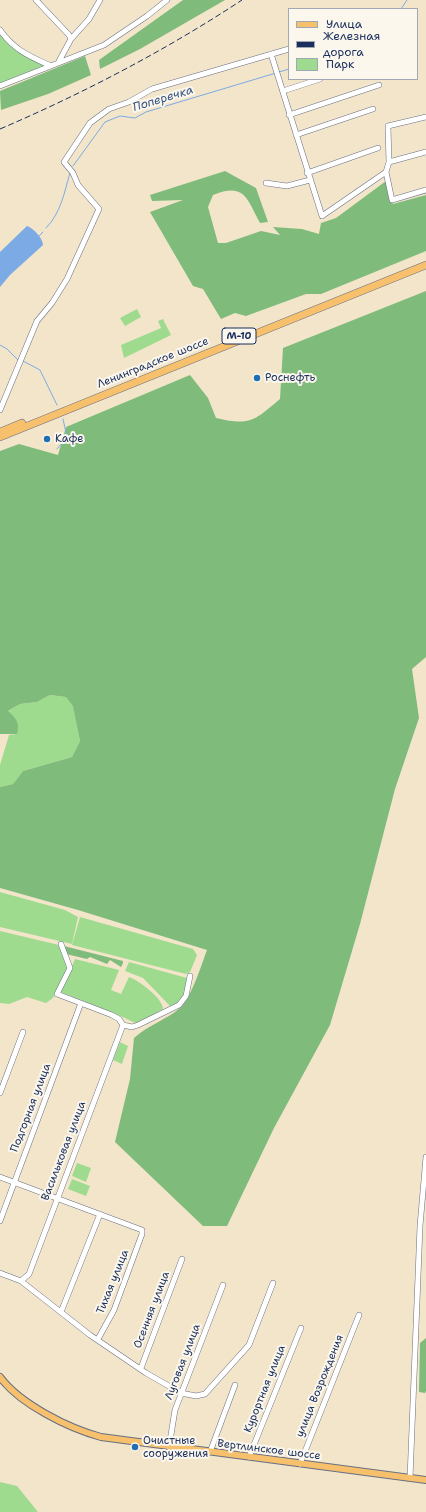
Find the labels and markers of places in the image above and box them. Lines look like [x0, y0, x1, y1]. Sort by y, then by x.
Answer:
place label: Роснефть [265, 371, 315, 385]
marker: Роснефть [252, 373, 262, 383]
place label: Кафе [55, 432, 83, 446]
marker: Кафе [42, 434, 52, 444]
place label: Очистные сооружения [143, 1434, 208, 1460]
marker: Очистные сооружения [130, 1442, 140, 1452]

